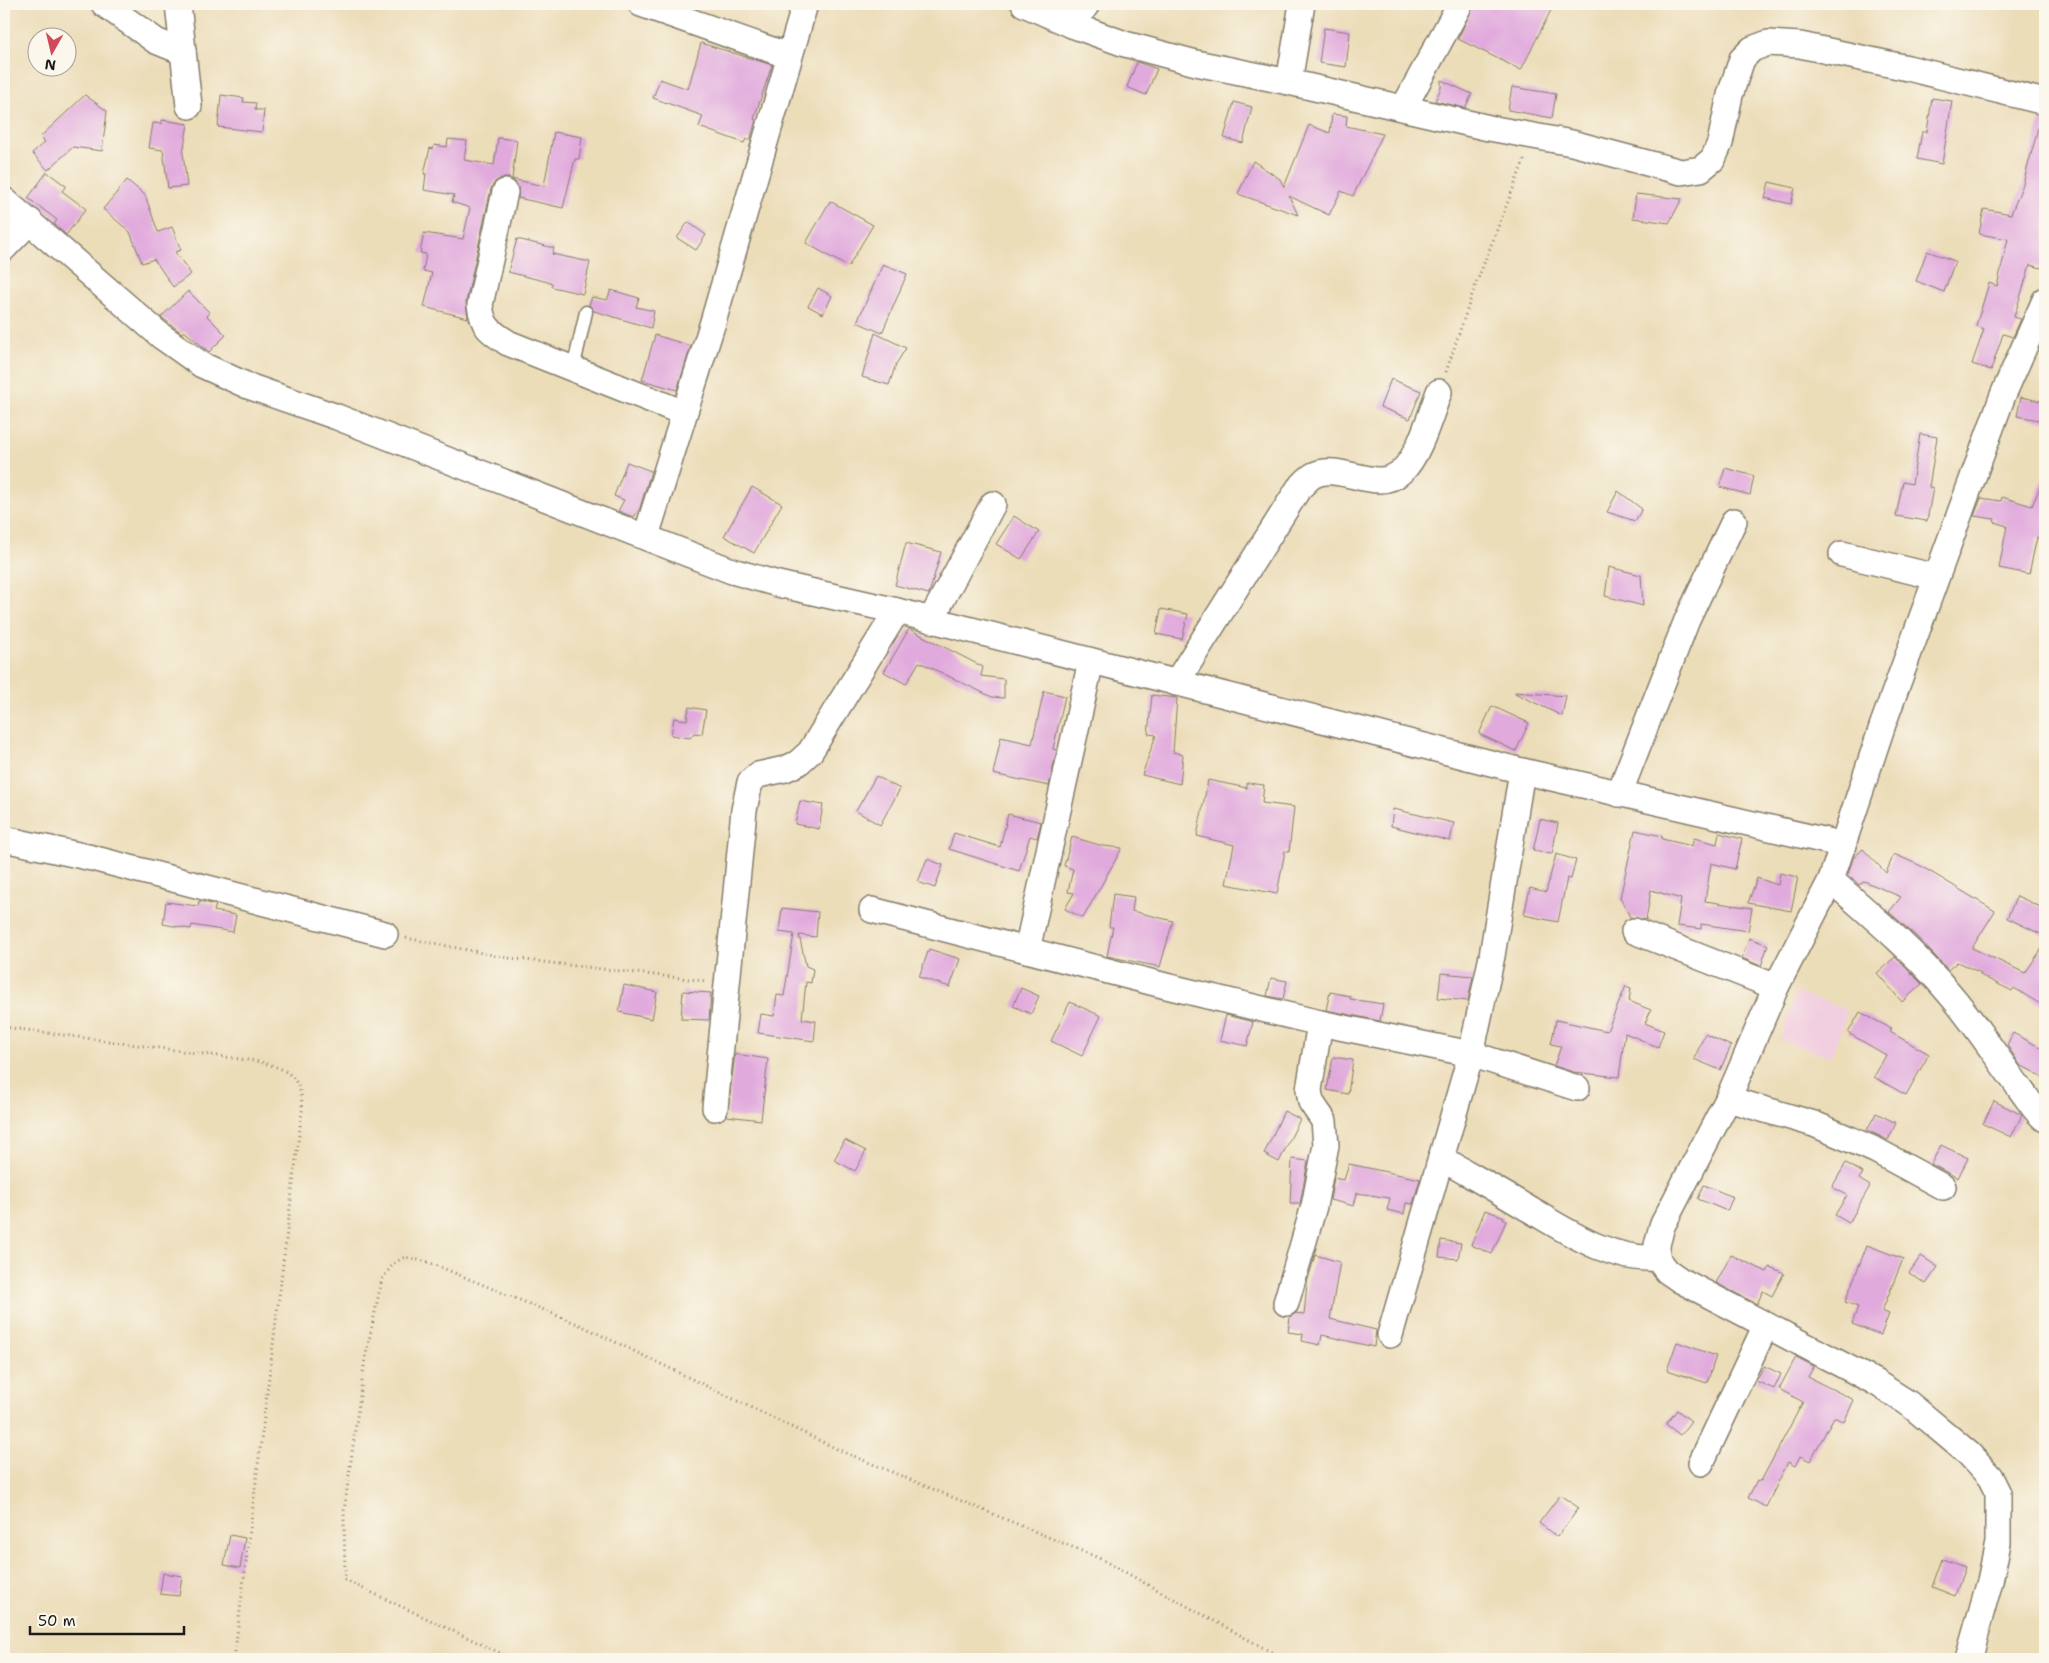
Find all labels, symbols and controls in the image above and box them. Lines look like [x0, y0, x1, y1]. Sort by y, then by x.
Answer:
north arrow [28, 28, 78, 78]
text: N [43, 55, 57, 75]
scale bar [30, 1603, 184, 1635]
text: 50 m [38, 1611, 76, 1631]

